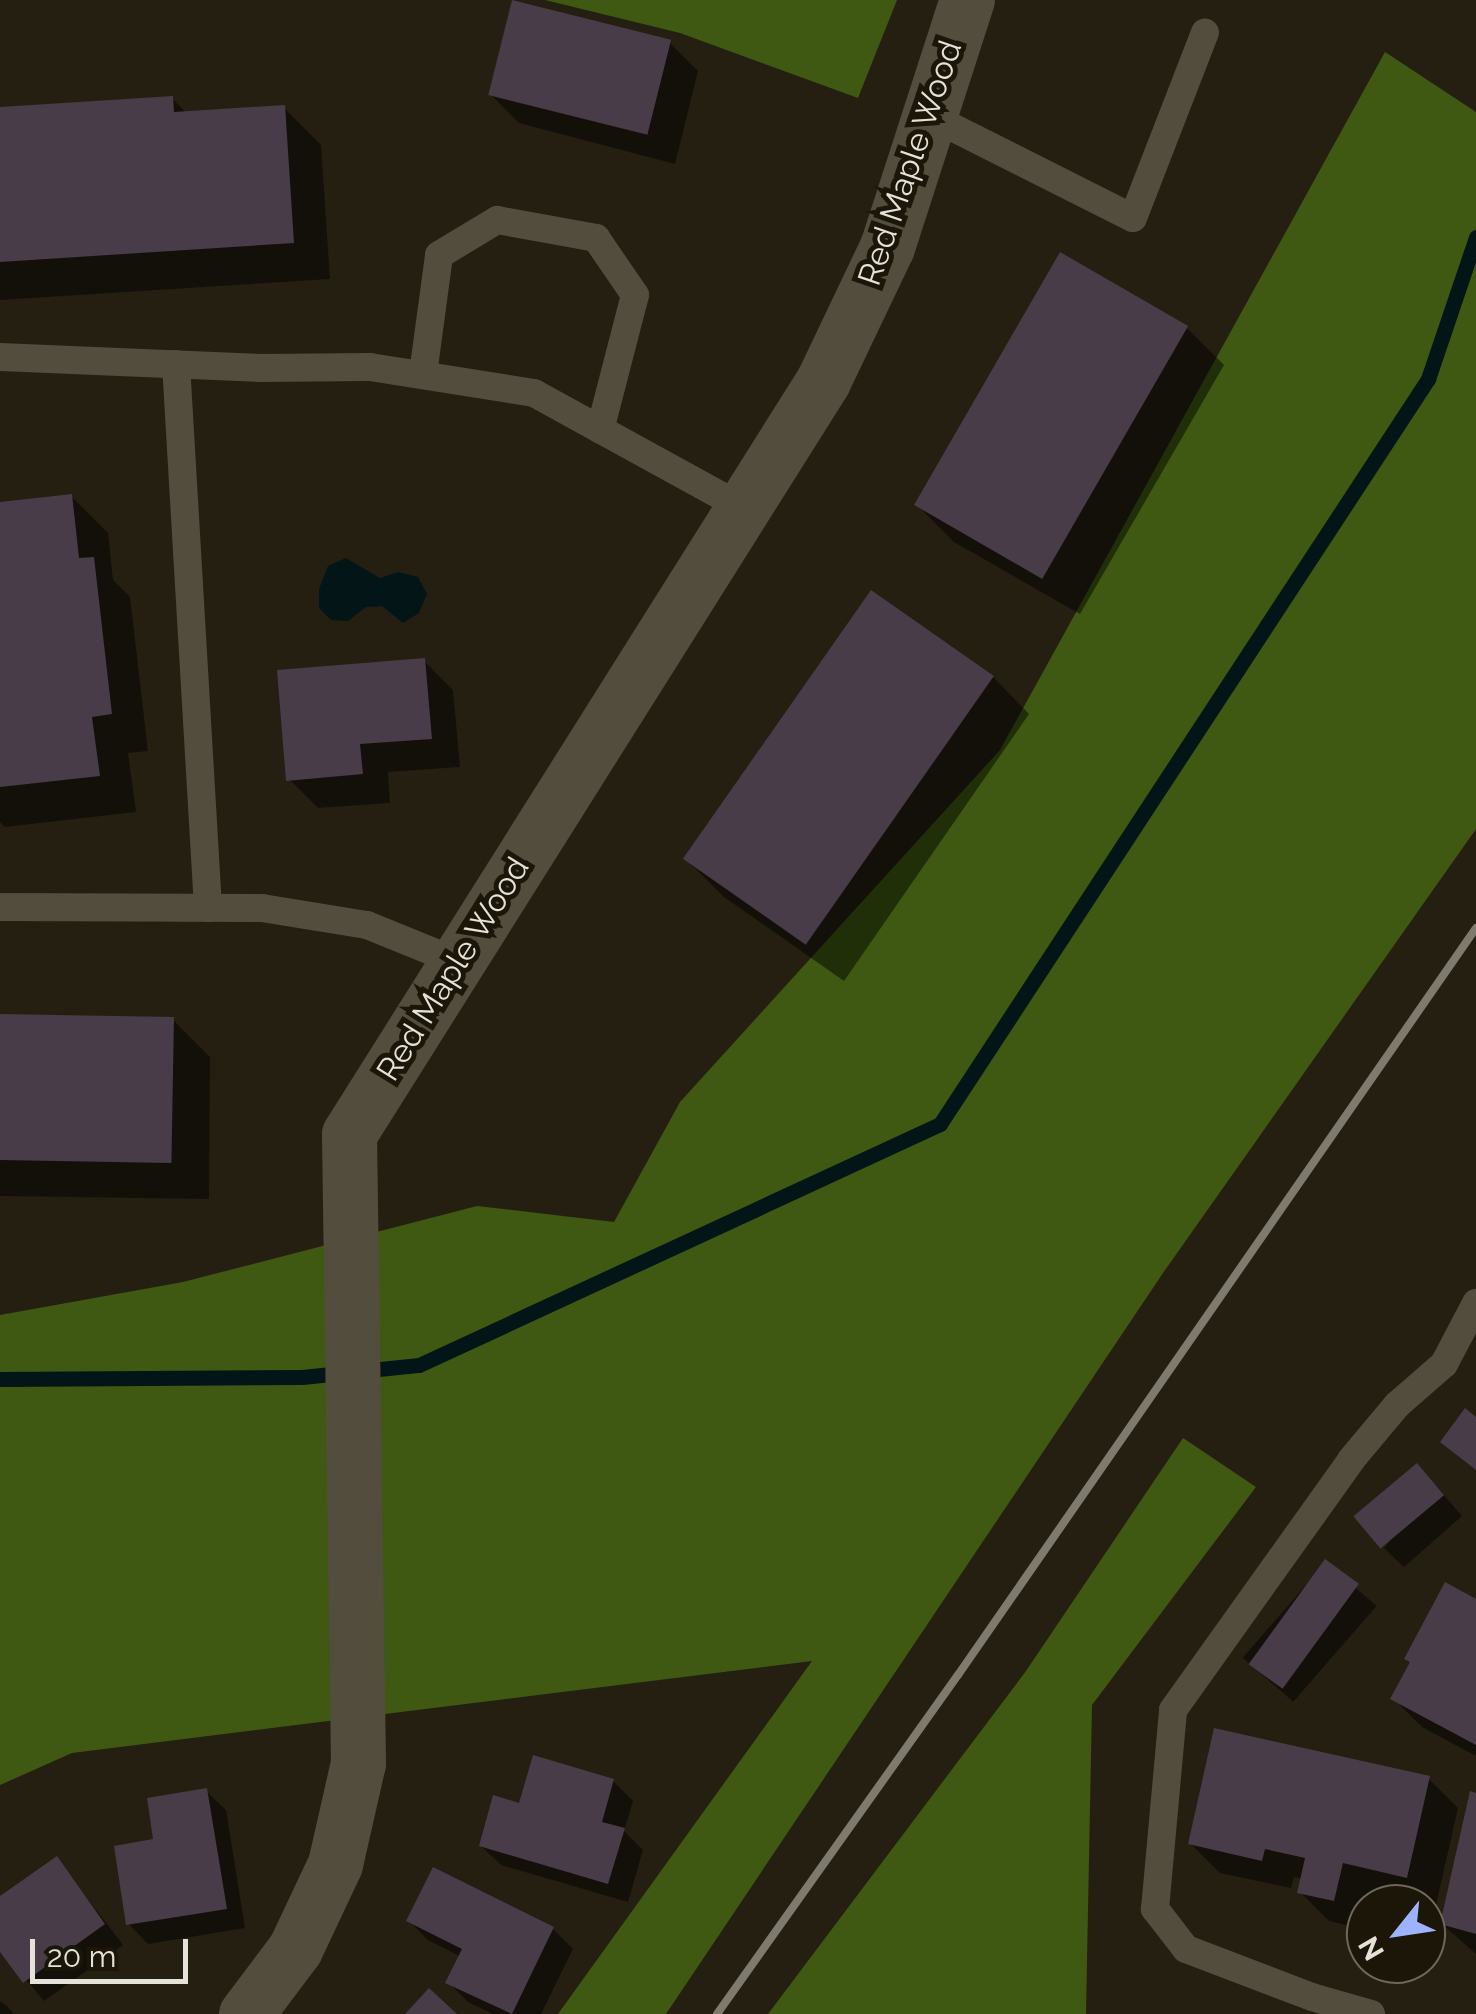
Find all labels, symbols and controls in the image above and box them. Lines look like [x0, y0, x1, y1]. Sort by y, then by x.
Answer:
street label: Red Maple Wood [850, 35, 970, 291]
street label: Red Maple Wood [369, 850, 537, 1088]
north arrow [1346, 1884, 1446, 1984]
scale bar [35, 1919, 192, 1981]
text: N [1352, 1931, 1391, 1966]
text: 20 m [47, 1939, 116, 1974]

